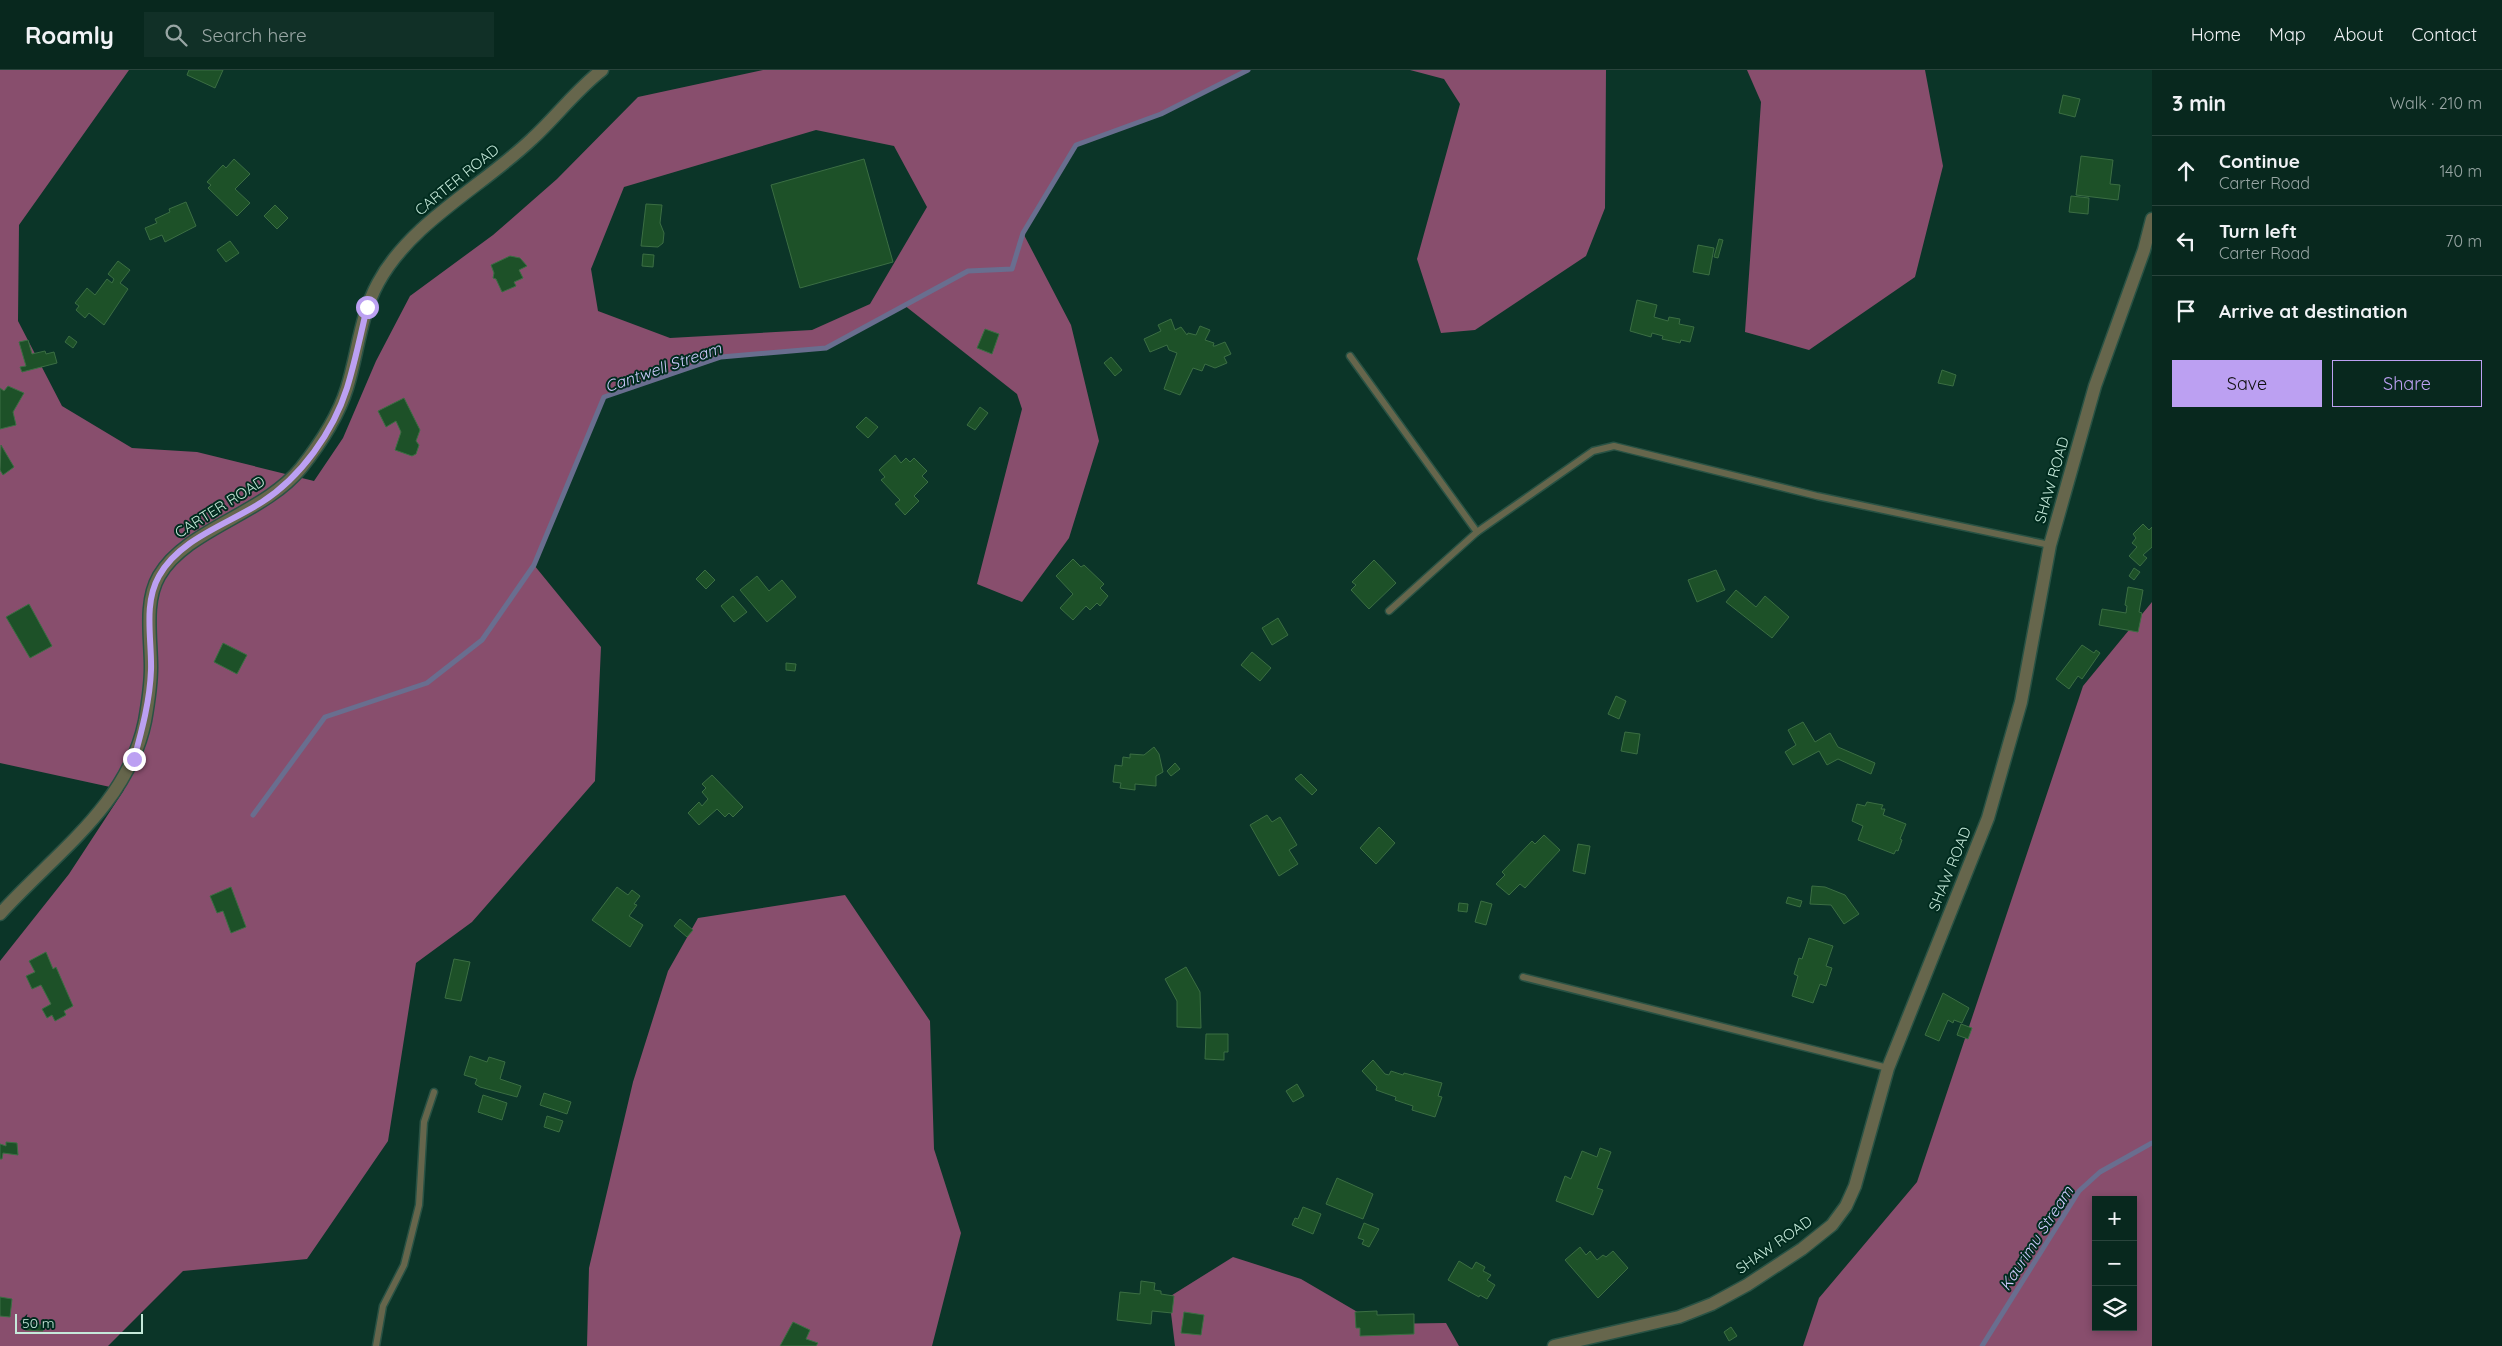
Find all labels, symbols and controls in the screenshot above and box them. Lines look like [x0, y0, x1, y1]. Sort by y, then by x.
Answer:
search box [144, 12, 494, 57]
text: Roamly [25, 20, 114, 50]
icon: search [162, 21, 190, 49]
text: Search here [202, 23, 307, 47]
text: Home [2191, 23, 2241, 46]
text: Map [2269, 23, 2306, 46]
text: About [2334, 23, 2384, 46]
text: Contact [2412, 23, 2477, 46]
text: 3 min [2172, 90, 2226, 116]
text: Walk · 210 m [2390, 93, 2482, 113]
street label: CARTER ROAD [411, 140, 503, 219]
text: Continue [2219, 149, 2300, 173]
icon: ahead [2172, 157, 2200, 185]
text: 140 m [2439, 161, 2482, 181]
text: Carter Road [2219, 173, 2310, 193]
text: Turn left [2219, 219, 2297, 243]
icon: left [2172, 227, 2200, 255]
text: 70 m [2445, 231, 2482, 251]
text: Carter Road [2219, 243, 2310, 263]
route start [356, 296, 379, 319]
icon: arrive [2172, 297, 2200, 325]
text: Arrive at destination [2219, 299, 2408, 323]
water label: Cantwell Stream [602, 338, 724, 396]
button: Save [2172, 360, 2322, 407]
button: Share [2332, 360, 2482, 407]
street label: SHAW ROAD [2030, 434, 2073, 525]
street label: CARTER ROAD [171, 471, 269, 542]
route end [123, 748, 146, 771]
street label: SHAW ROAD [1924, 824, 1975, 914]
water label: Kaurimu Stream [1995, 1182, 2077, 1294]
map controls [2092, 1196, 2137, 1331]
button: + [2092, 1196, 2137, 1241]
street label: SHAW ROAD [1732, 1211, 1816, 1278]
button: − [2092, 1241, 2137, 1286]
button: layers [2092, 1286, 2137, 1331]
scale bar [15, 1311, 142, 1334]
text: 50 m [22, 1314, 55, 1332]

